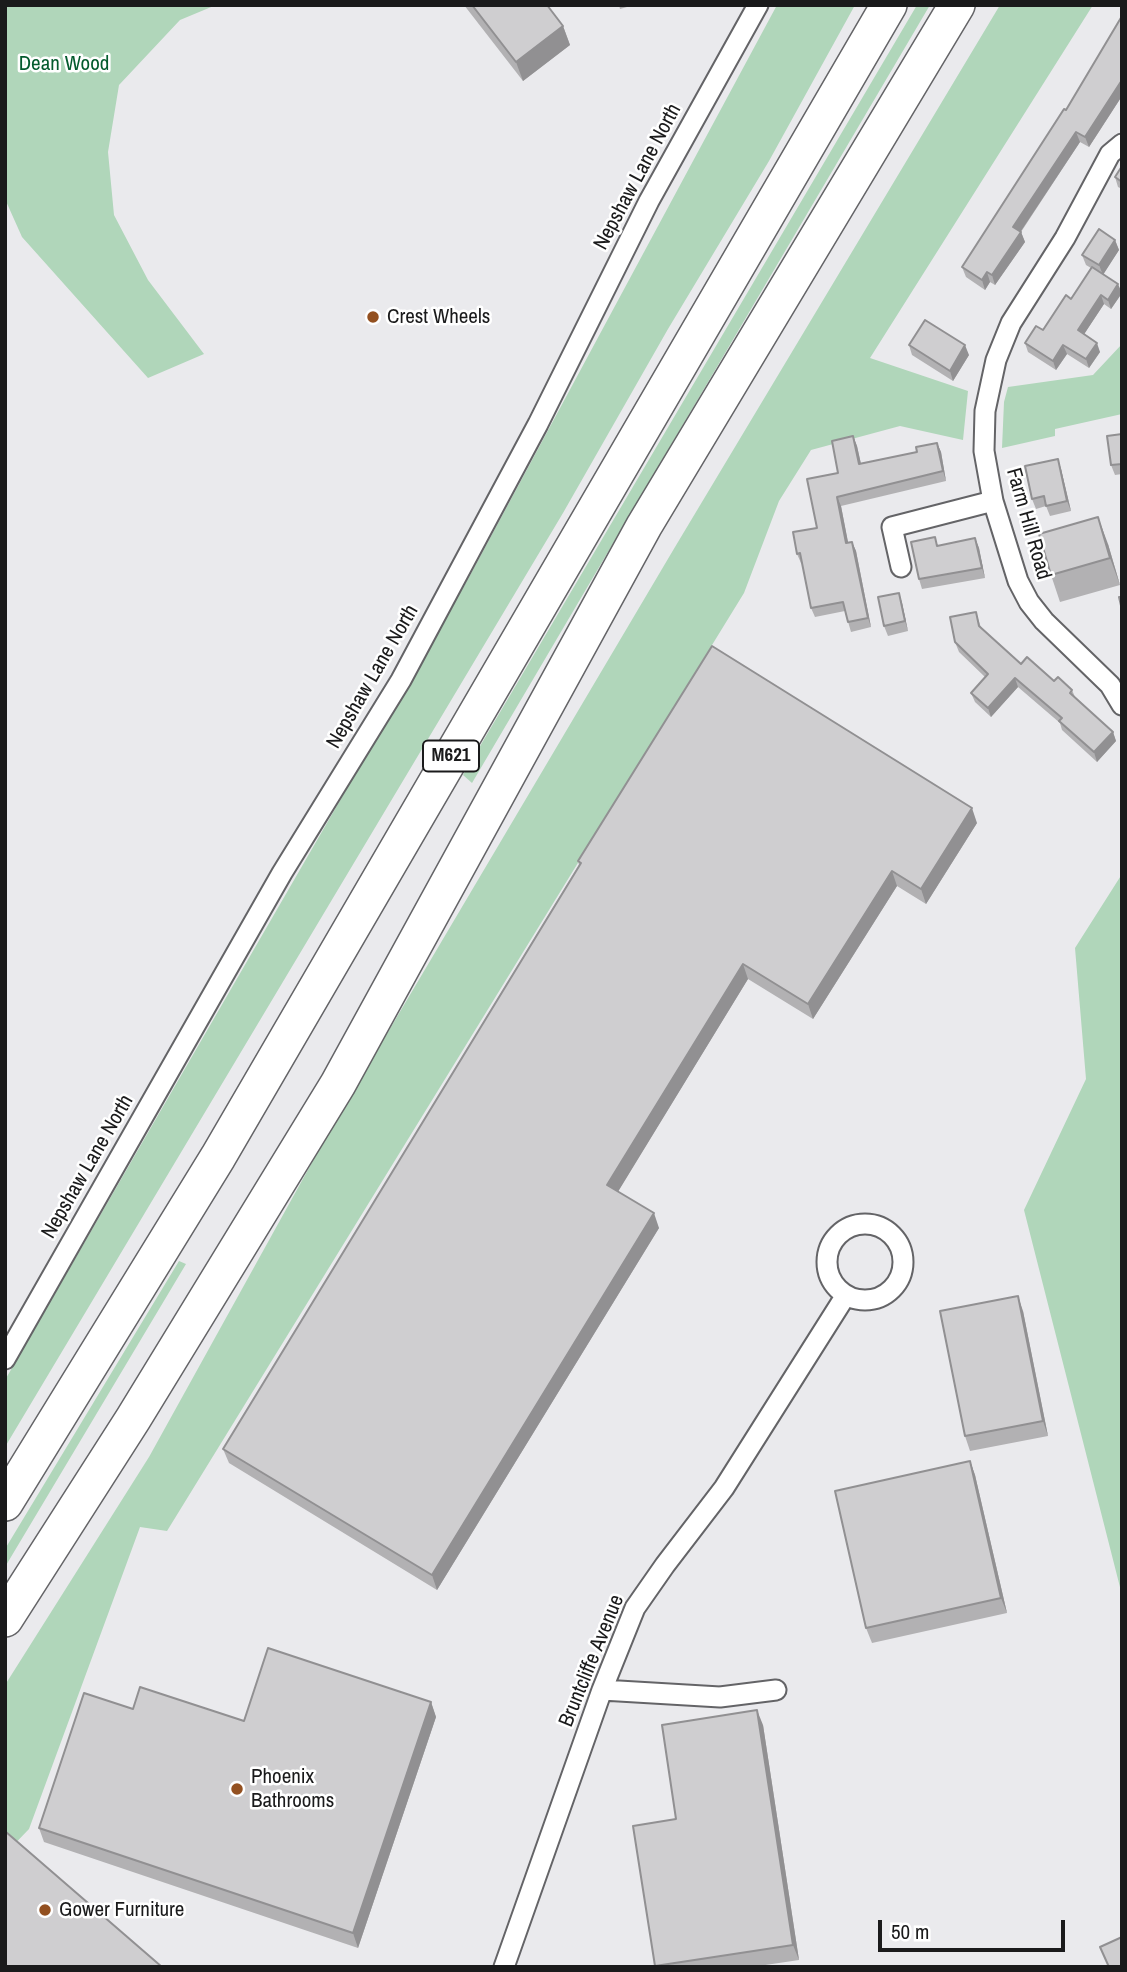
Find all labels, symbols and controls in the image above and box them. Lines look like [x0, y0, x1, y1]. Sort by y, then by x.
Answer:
park label: Dean Wood [19, 51, 109, 77]
street label: Nepshaw Lane North [589, 100, 687, 254]
place label: Crest Wheels [387, 304, 490, 330]
marker: Crest Wheels [365, 309, 381, 325]
street label: Farm Hill Road [1000, 465, 1056, 583]
street label: Nepshaw Lane North [322, 601, 424, 753]
road number: M621 [423, 740, 479, 772]
street label: Nepshaw Lane North [37, 1091, 139, 1243]
street label: Bruntcliffe Avenue [554, 1591, 630, 1731]
place label: Phoenix Bathrooms [251, 1764, 334, 1814]
marker: Phoenix Bathrooms [229, 1781, 245, 1797]
place label: Gower Furniture [59, 1897, 184, 1923]
marker: Gower Furniture [37, 1902, 53, 1918]
scale bar [882, 1906, 1069, 1950]
text: 50 m [891, 1917, 929, 1946]

